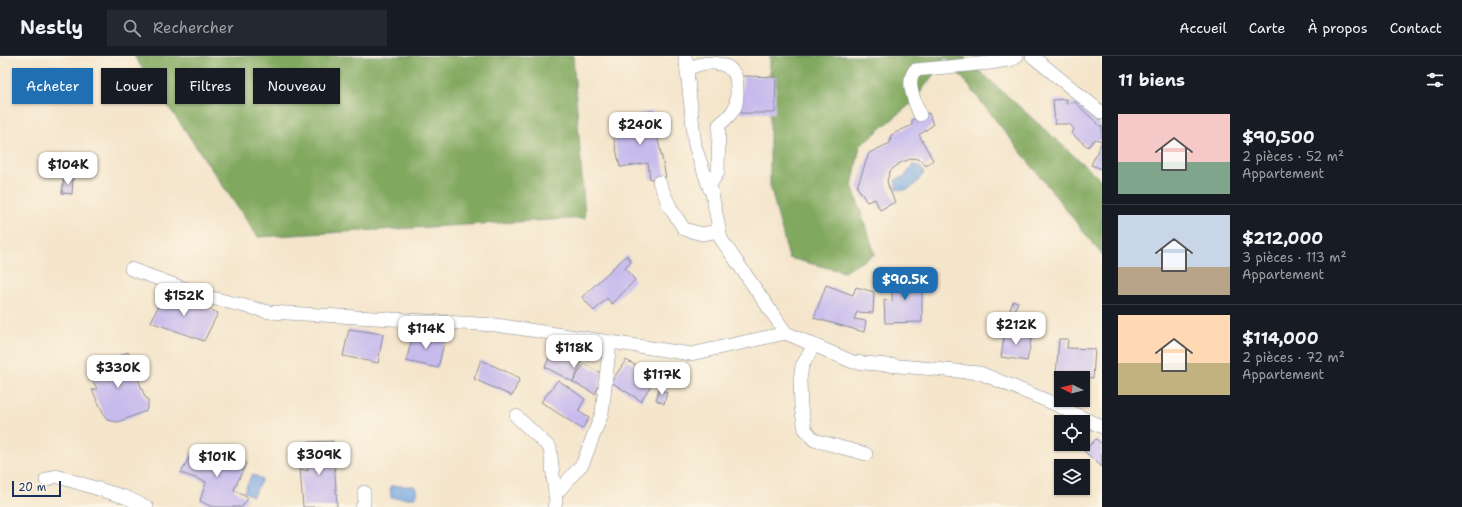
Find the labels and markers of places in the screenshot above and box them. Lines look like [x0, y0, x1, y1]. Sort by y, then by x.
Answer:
pin: $240K [612, 112, 668, 146]
pin: $104K [40, 152, 96, 186]
pin: $90.5K [872, 267, 938, 301]
pin: $152K [156, 283, 212, 317]
pin: $212K [988, 312, 1044, 346]
pin: $114K [398, 316, 454, 350]
pin: $118K [546, 335, 602, 369]
pin: $330K [90, 355, 146, 389]
pin: $117K [634, 362, 690, 396]
pin: $309K [291, 442, 347, 476]
pin: $101K [189, 444, 245, 478]

